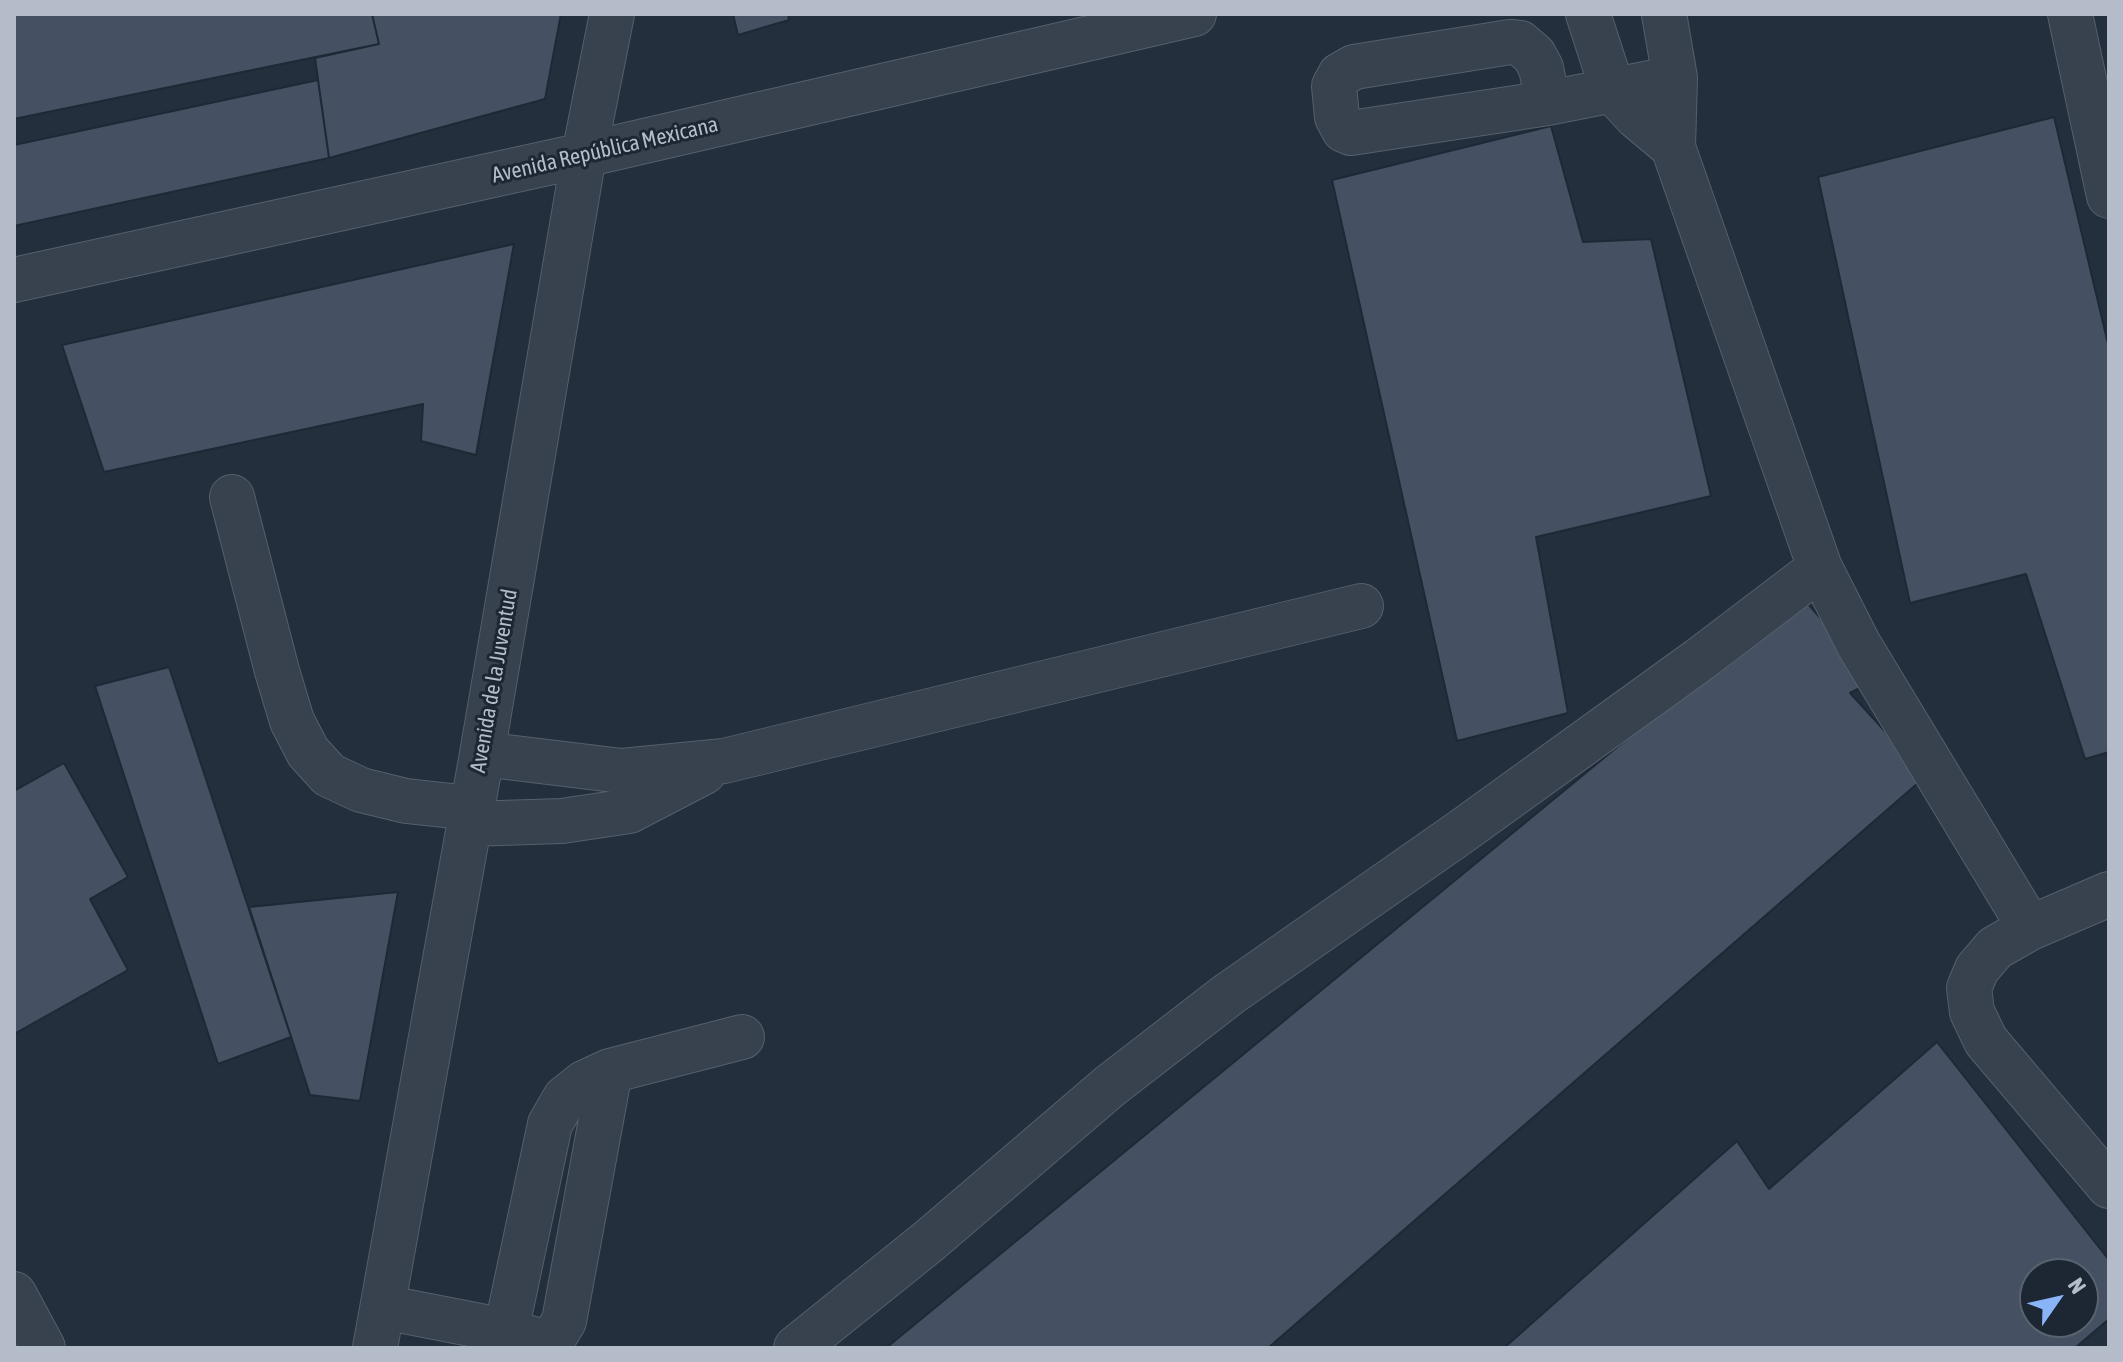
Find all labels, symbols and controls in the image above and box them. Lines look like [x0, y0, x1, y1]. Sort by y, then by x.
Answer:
street label: Avenida República Mexicana [489, 111, 721, 189]
street label: Avenida de la Juventud [465, 587, 523, 775]
north arrow [2019, 1258, 2099, 1338]
text: N [2063, 1273, 2092, 1298]

